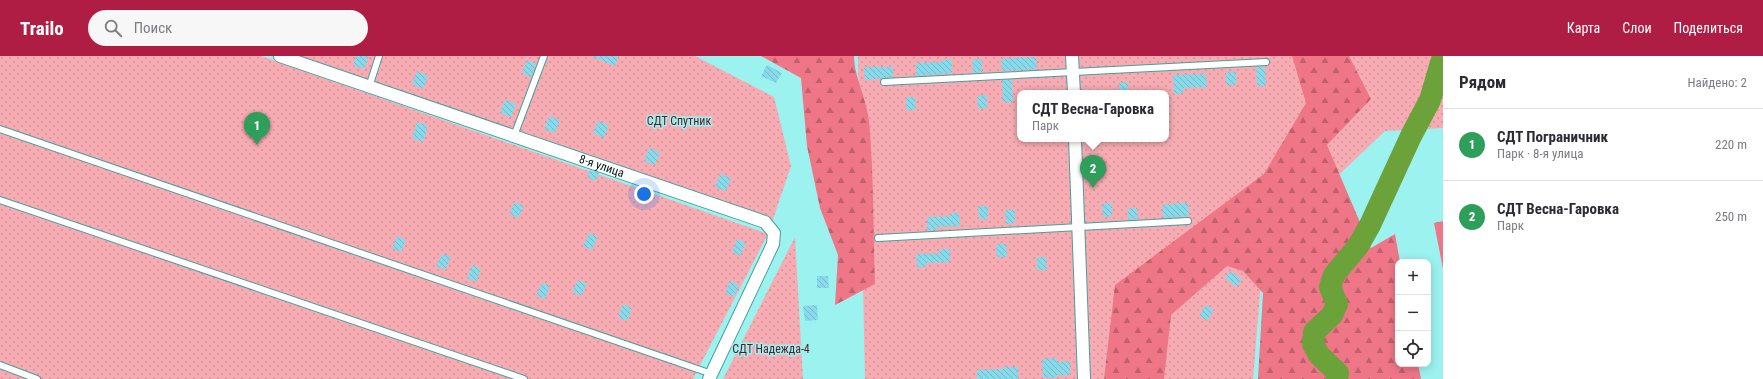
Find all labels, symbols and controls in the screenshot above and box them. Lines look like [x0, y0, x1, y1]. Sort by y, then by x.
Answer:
search box [88, 10, 368, 46]
text: Trailo [20, 17, 64, 40]
icon: search [102, 17, 124, 39]
text: Поиск [134, 19, 172, 37]
text: Карта [1567, 20, 1600, 36]
text: Слои [1622, 20, 1652, 36]
text: Поделиться [1674, 20, 1743, 36]
text: Рядом [1459, 72, 1506, 92]
text: Найдено: 2 [1687, 75, 1747, 90]
popup [1017, 90, 1169, 142]
text: СДТ Весна-Гаровка [1032, 100, 1154, 118]
pin: 1 [244, 112, 270, 145]
park label: СДТ Спутник [647, 114, 711, 128]
text: Парк [1032, 118, 1059, 133]
text: СДТ Пограничник [1497, 128, 1608, 146]
text: 1 [1469, 137, 1475, 152]
text: 220 m [1715, 137, 1747, 152]
text: Парк · 8-я улица [1497, 146, 1583, 161]
street label: 8-я улица [577, 152, 626, 180]
pin: 2 [1080, 155, 1106, 188]
your location [634, 184, 654, 204]
text: СДТ Весна-Гаровка [1497, 200, 1619, 218]
text: 2 [1469, 209, 1475, 224]
text: 250 m [1715, 209, 1747, 224]
text: Парк [1497, 218, 1524, 233]
map controls [1395, 259, 1431, 367]
button: + [1395, 259, 1431, 295]
button: − [1395, 295, 1431, 331]
button: locate [1395, 331, 1431, 367]
park label: СДТ Надежда-4 [732, 342, 810, 356]

